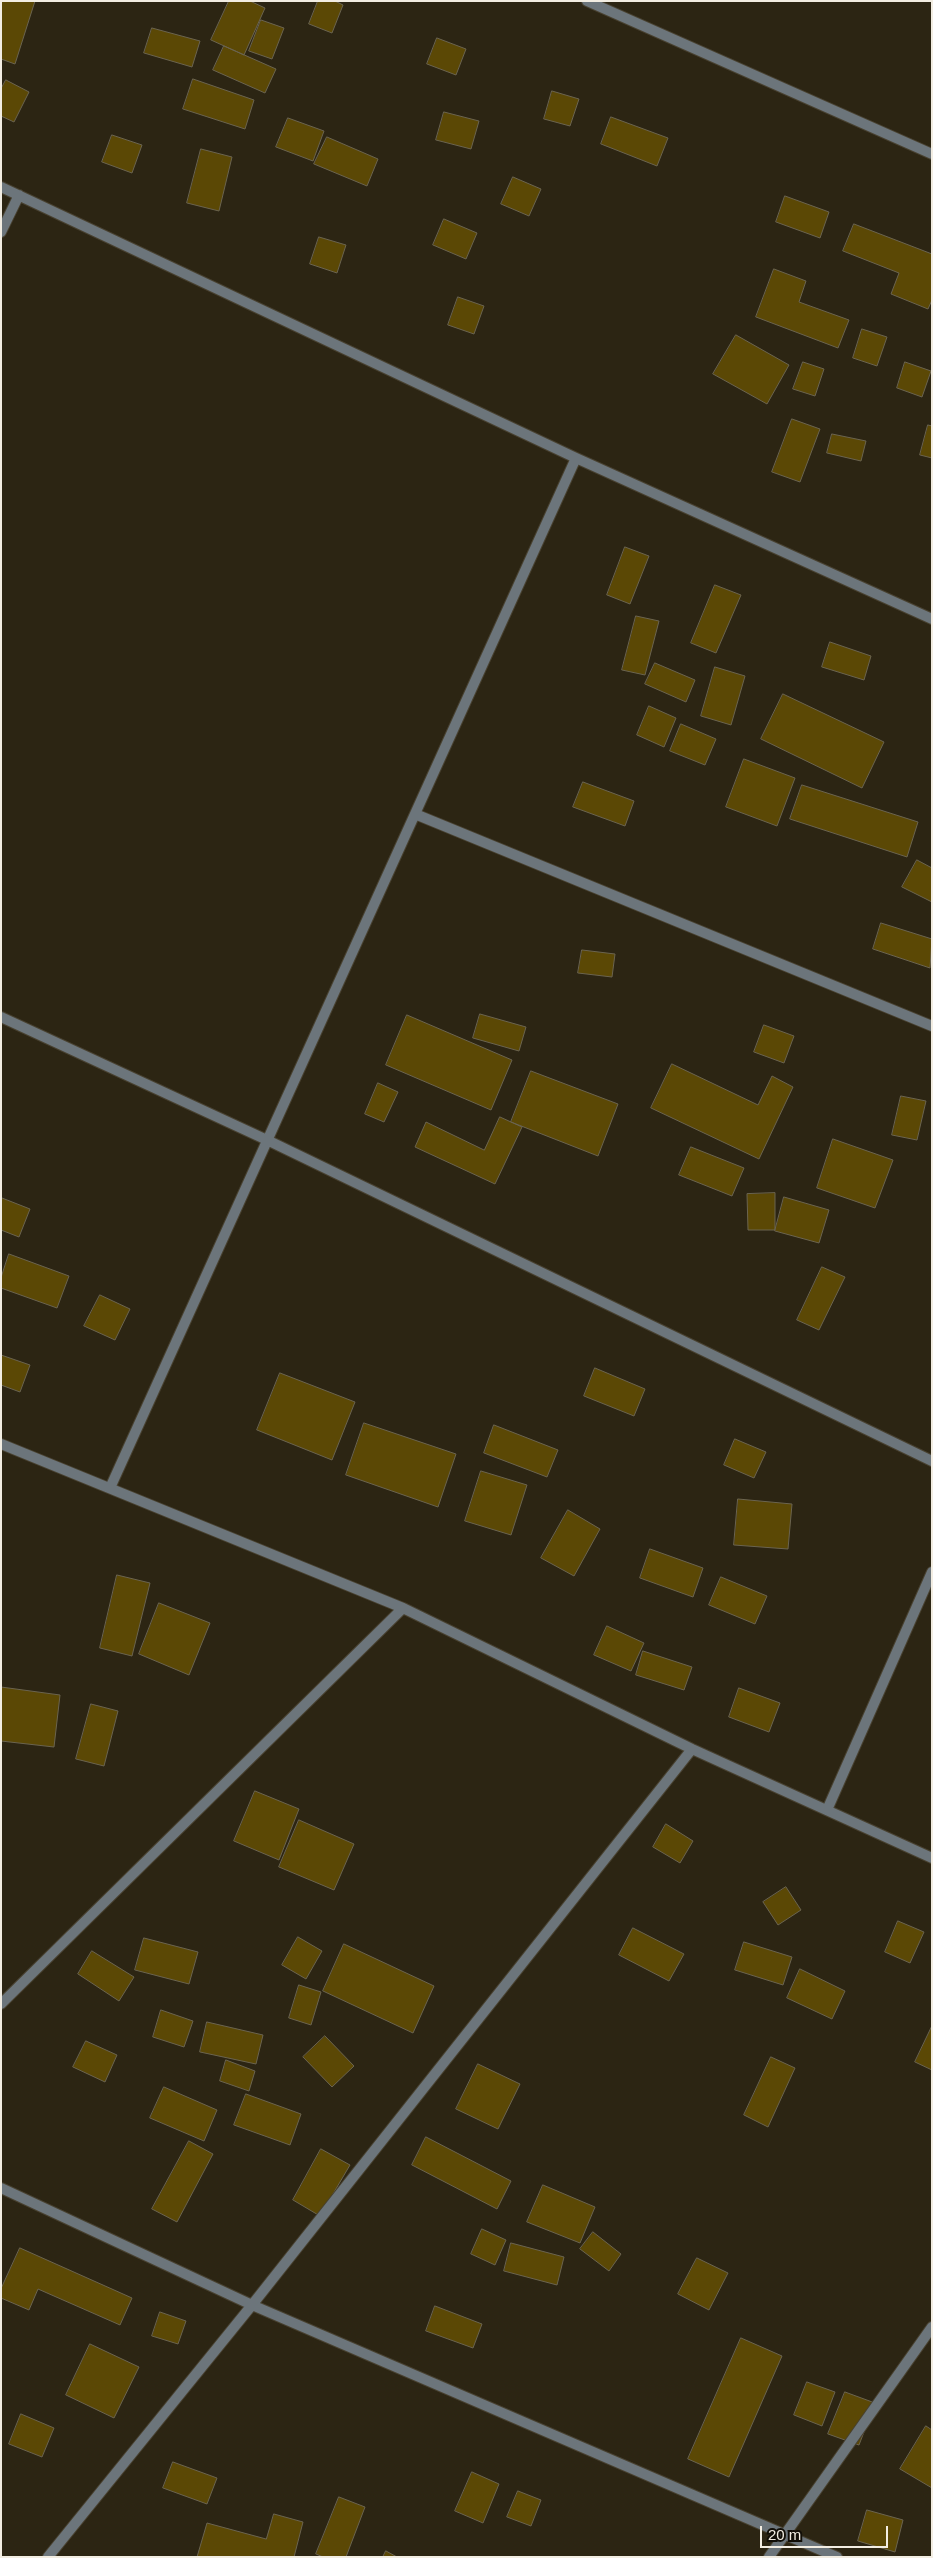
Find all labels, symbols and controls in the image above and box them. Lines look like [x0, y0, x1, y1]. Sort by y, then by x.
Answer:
scale bar [763, 2516, 890, 2548]
text: 20 m [768, 2526, 801, 2543]

